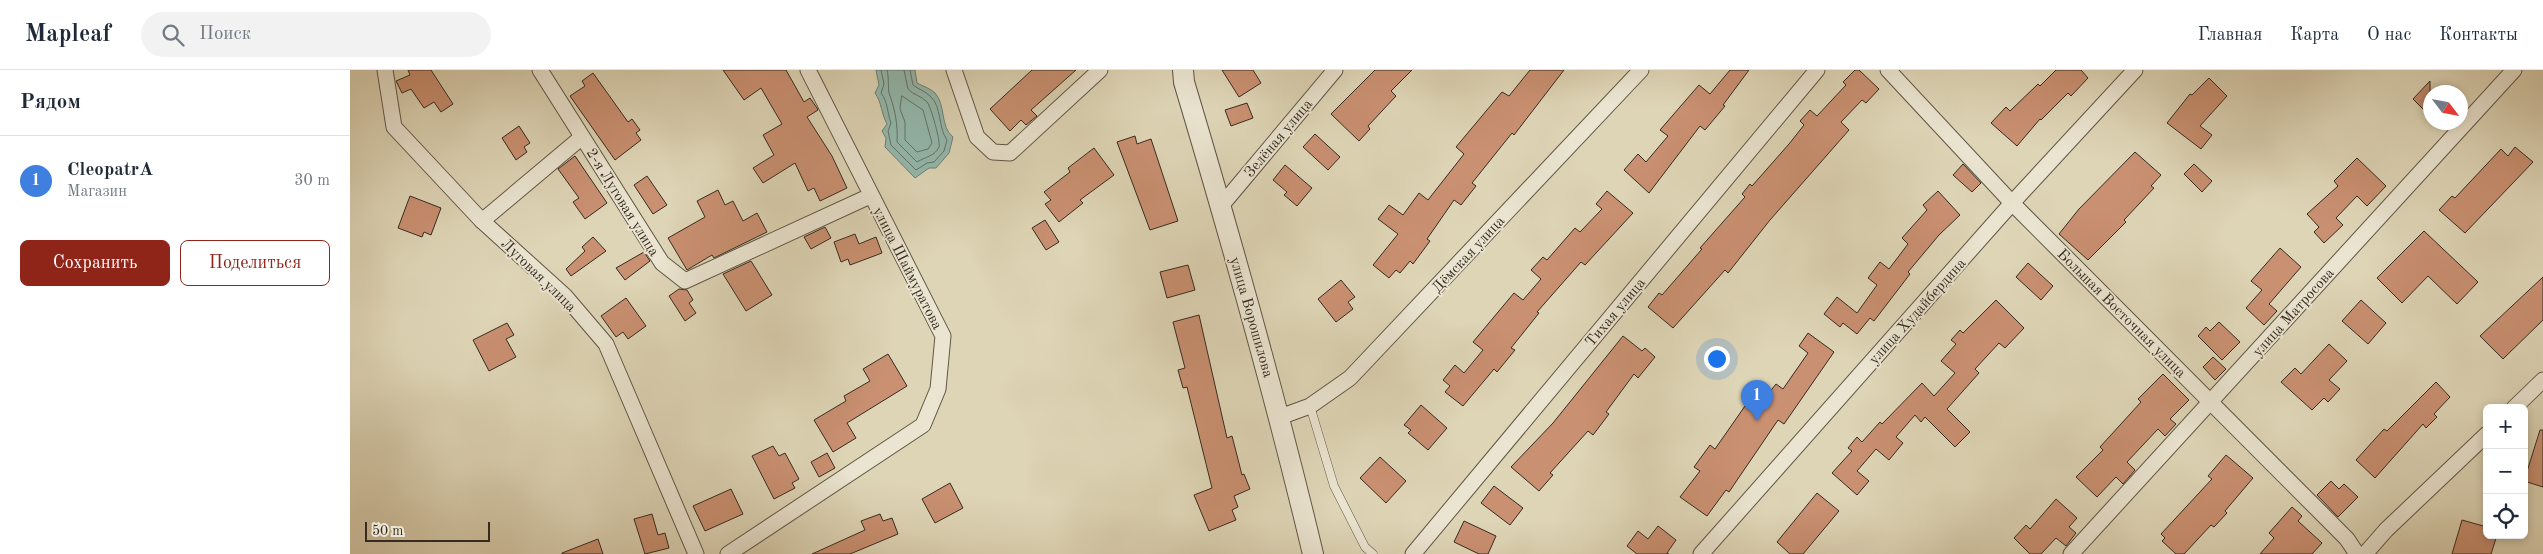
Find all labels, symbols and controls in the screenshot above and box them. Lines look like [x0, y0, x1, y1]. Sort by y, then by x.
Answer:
search box [141, 12, 491, 57]
icon: search [159, 21, 187, 49]
text: Mapleaf [25, 23, 111, 47]
text: Поиск [199, 25, 251, 44]
text: Главная [2198, 26, 2262, 44]
text: Карта [2290, 26, 2339, 44]
text: О нас [2367, 26, 2411, 44]
text: Контакты [2439, 26, 2518, 44]
north arrow [2423, 85, 2468, 130]
text: Рядом [20, 92, 81, 113]
street label: Зелёная улица [1242, 97, 1316, 181]
street label: 2-я Луговая улица [582, 146, 661, 260]
text: CleopatrA [67, 161, 153, 180]
text: 1 [31, 173, 41, 189]
text: 30 m [294, 173, 330, 189]
text: Магазин [67, 184, 127, 200]
street label: улица Шаймуратова [869, 205, 944, 333]
street label: Дёмская улица [1430, 213, 1509, 296]
street label: Луговая улица [498, 237, 579, 316]
button: Сохранить [20, 240, 170, 286]
button: Поделиться [180, 240, 330, 286]
street label: Большая Восточная улица [2054, 247, 2189, 382]
street label: улица Ворошилова [1226, 255, 1275, 380]
street label: улица Худайбердина [1867, 256, 1970, 368]
street label: улица Матросова [2251, 265, 2338, 360]
street label: Тихая улица [1583, 275, 1649, 350]
your location [1704, 346, 1730, 372]
pin: 1 [1741, 380, 1773, 421]
map controls [2483, 404, 2528, 539]
button: + [2483, 404, 2528, 449]
button: − [2483, 449, 2528, 494]
button: locate [2483, 494, 2528, 539]
scale bar [365, 519, 490, 542]
text: 50 m [372, 524, 403, 538]

